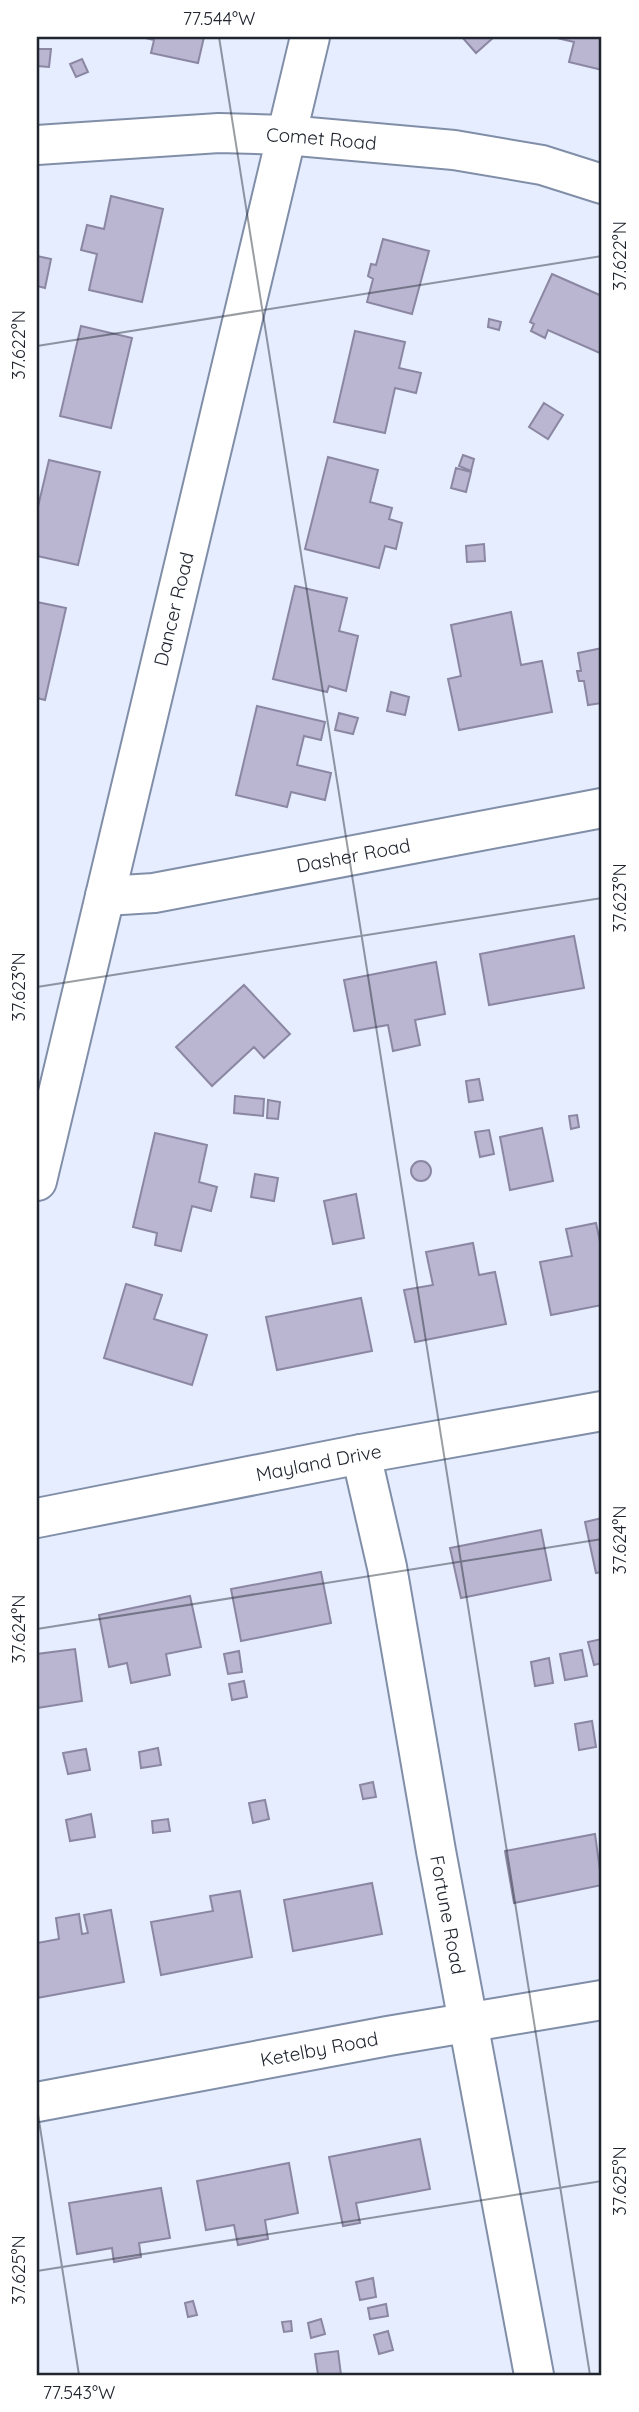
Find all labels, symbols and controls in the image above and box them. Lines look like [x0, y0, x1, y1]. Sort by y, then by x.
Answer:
text: 77.544°W [183, 7, 255, 30]
street label: Comet Road [266, 122, 378, 155]
text: 37.622°N [608, 221, 631, 291]
text: 37.622°N [7, 310, 30, 380]
street label: Dancer Road [148, 550, 199, 668]
street label: Dasher Road [294, 833, 412, 878]
text: 37.623°N [608, 864, 631, 932]
text: 37.623°N [7, 953, 30, 1021]
street label: Mayland Drive [254, 1439, 383, 1487]
text: 37.624°N [608, 1506, 631, 1574]
text: 37.624°N [7, 1595, 30, 1663]
street label: Fortune Road [425, 1853, 471, 1976]
street label: Ketelby Road [258, 2026, 380, 2072]
text: 37.625°N [608, 2146, 631, 2216]
text: 37.625°N [7, 2235, 30, 2305]
text: 77.543°W [43, 2381, 115, 2404]

